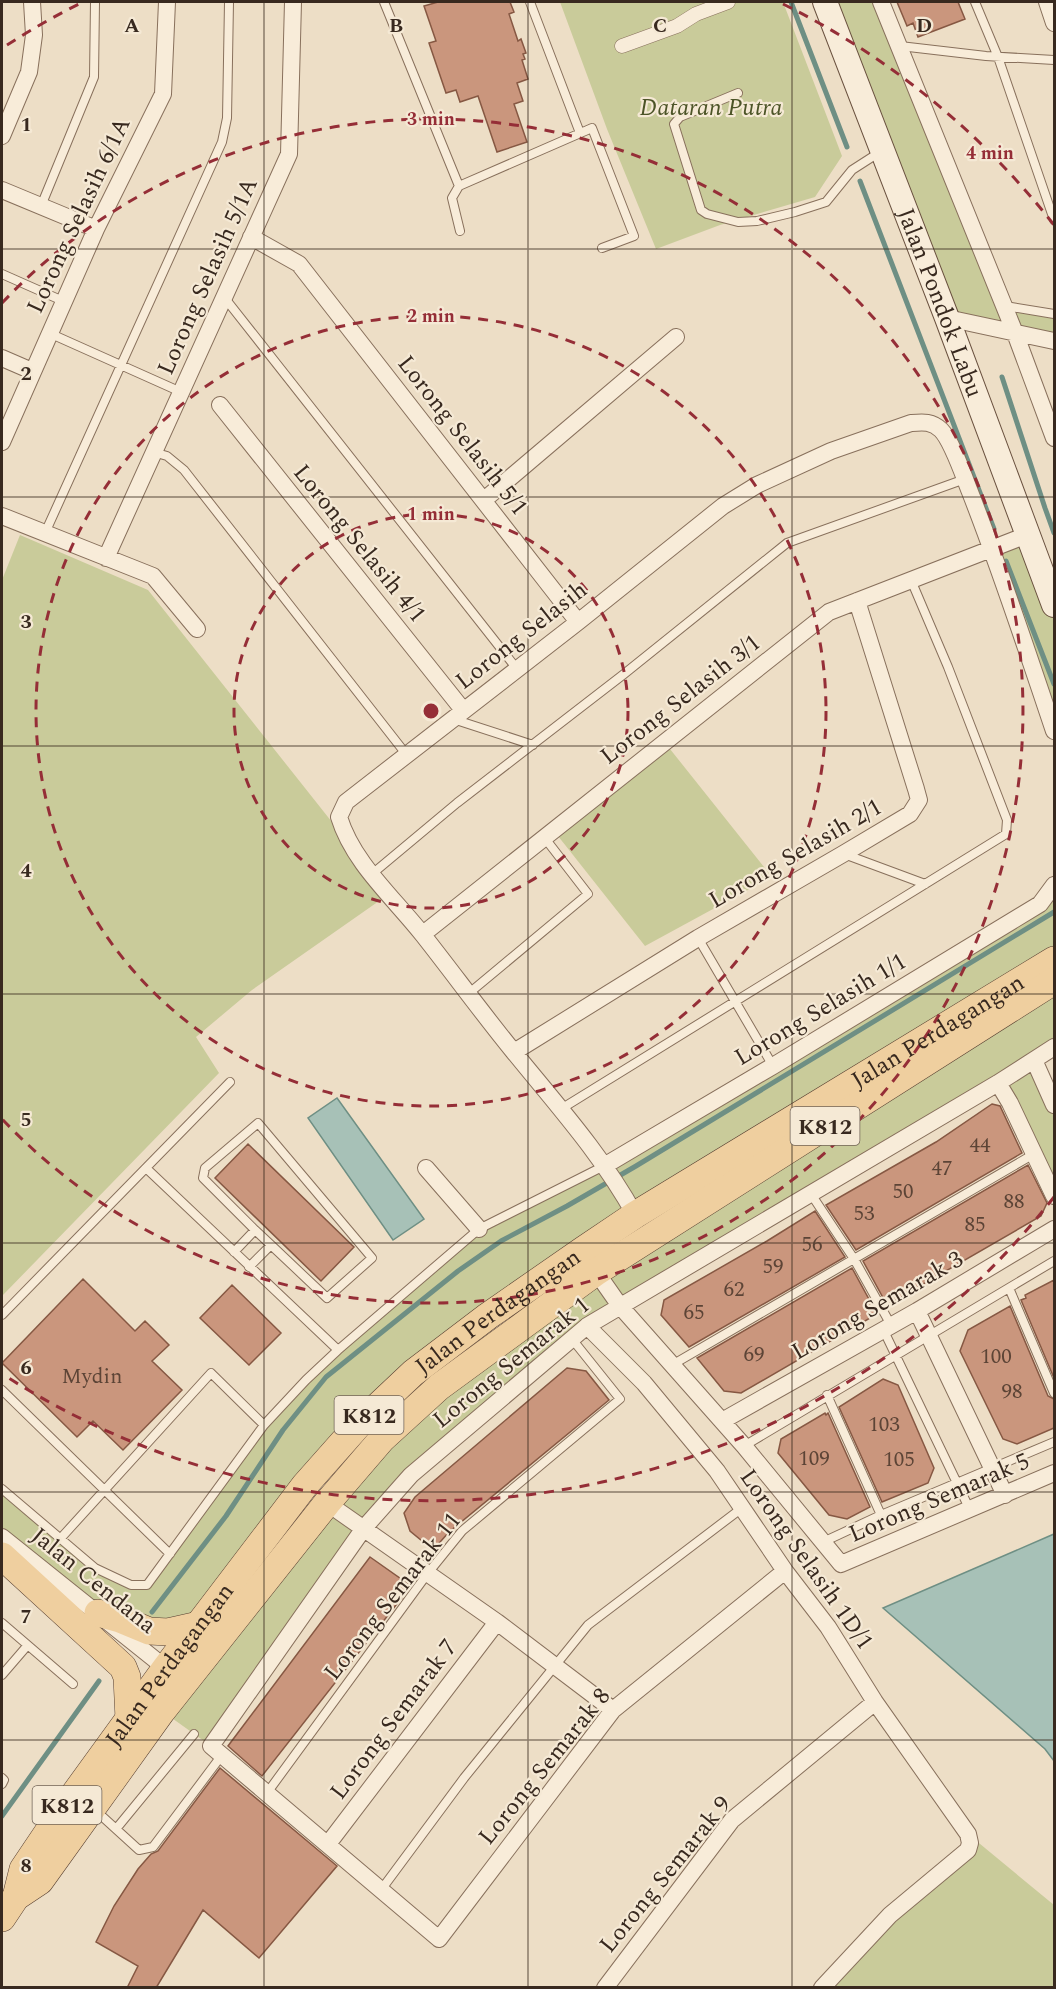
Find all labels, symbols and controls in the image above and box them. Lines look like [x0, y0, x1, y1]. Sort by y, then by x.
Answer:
text: A [124, 11, 140, 41]
text: B [389, 11, 403, 41]
text: C [653, 11, 667, 41]
text: D [916, 11, 932, 41]
park label: Dataran Putra [640, 90, 782, 126]
text: 3 min [407, 106, 455, 133]
street label: Lorong Selasih 6/1A [20, 112, 136, 318]
text: 4 min [966, 140, 1014, 167]
street label: Lorong Selasih 5/1A [148, 172, 268, 381]
street label: Jalan Pondok Labu [887, 203, 992, 403]
text: 2 min [407, 303, 455, 330]
street label: Lorong Selasih 5/1 [388, 348, 536, 524]
text: 2 [20, 359, 32, 389]
street label: Lorong Selasih 4/1 [284, 457, 435, 631]
text: 1 min [407, 501, 455, 528]
street label: Lorong Selasih [448, 573, 595, 699]
text: 3 [20, 607, 32, 637]
street label: Lorong Selasih 3/1 [593, 626, 769, 774]
centre of rings [421, 701, 441, 721]
street label: Lorong Selasih 2/1 [702, 790, 889, 918]
text: 4 [20, 856, 32, 886]
street label: Lorong Selasih 1/1 [728, 944, 913, 1076]
street label: Jalan Perdagangan [845, 965, 1032, 1098]
text: 5 [20, 1105, 32, 1135]
road number: K812 [790, 1107, 860, 1145]
house number: 44 [970, 1130, 991, 1162]
house number: 47 [932, 1153, 953, 1185]
house number: 50 [893, 1176, 914, 1208]
house number: 88 [1004, 1186, 1025, 1218]
house number: 53 [854, 1198, 875, 1230]
house number: 85 [965, 1209, 986, 1241]
house number: 56 [802, 1229, 823, 1261]
street label: Jalan Perdagangan [408, 1240, 589, 1384]
street label: Lorong Semarak 3 [785, 1242, 970, 1370]
house number: 59 [763, 1251, 784, 1283]
house number: 62 [724, 1274, 745, 1306]
street label: Lorong Semarak 1 [425, 1288, 598, 1438]
house number: 65 [684, 1297, 705, 1329]
house number: 69 [744, 1339, 765, 1371]
house number: 100 [980, 1341, 1012, 1373]
text: 6 [20, 1353, 32, 1383]
house number: Mydin [62, 1361, 122, 1393]
house number: 98 [1002, 1376, 1023, 1408]
road number: K812 [334, 1396, 404, 1434]
house number: 103 [868, 1409, 900, 1441]
house number: 109 [798, 1443, 830, 1475]
street label: Lorong Semarak 5 [843, 1444, 1035, 1552]
house number: 105 [883, 1444, 915, 1476]
street label: Lorong Selasih 1D/1 [730, 1462, 882, 1657]
street label: Lorong Semarak 11 [315, 1505, 470, 1689]
street label: Jalan Cendana [23, 1519, 164, 1643]
street label: Jalan Perdagangan [97, 1576, 243, 1755]
text: 7 [20, 1602, 32, 1632]
street label: Lorong Semarak 7 [321, 1632, 466, 1808]
street label: Lorong Semarak 8 [470, 1680, 620, 1853]
road number: K812 [32, 1786, 101, 1824]
street label: Lorong Semarak 9 [591, 1788, 741, 1961]
text: 8 [20, 1851, 32, 1881]

